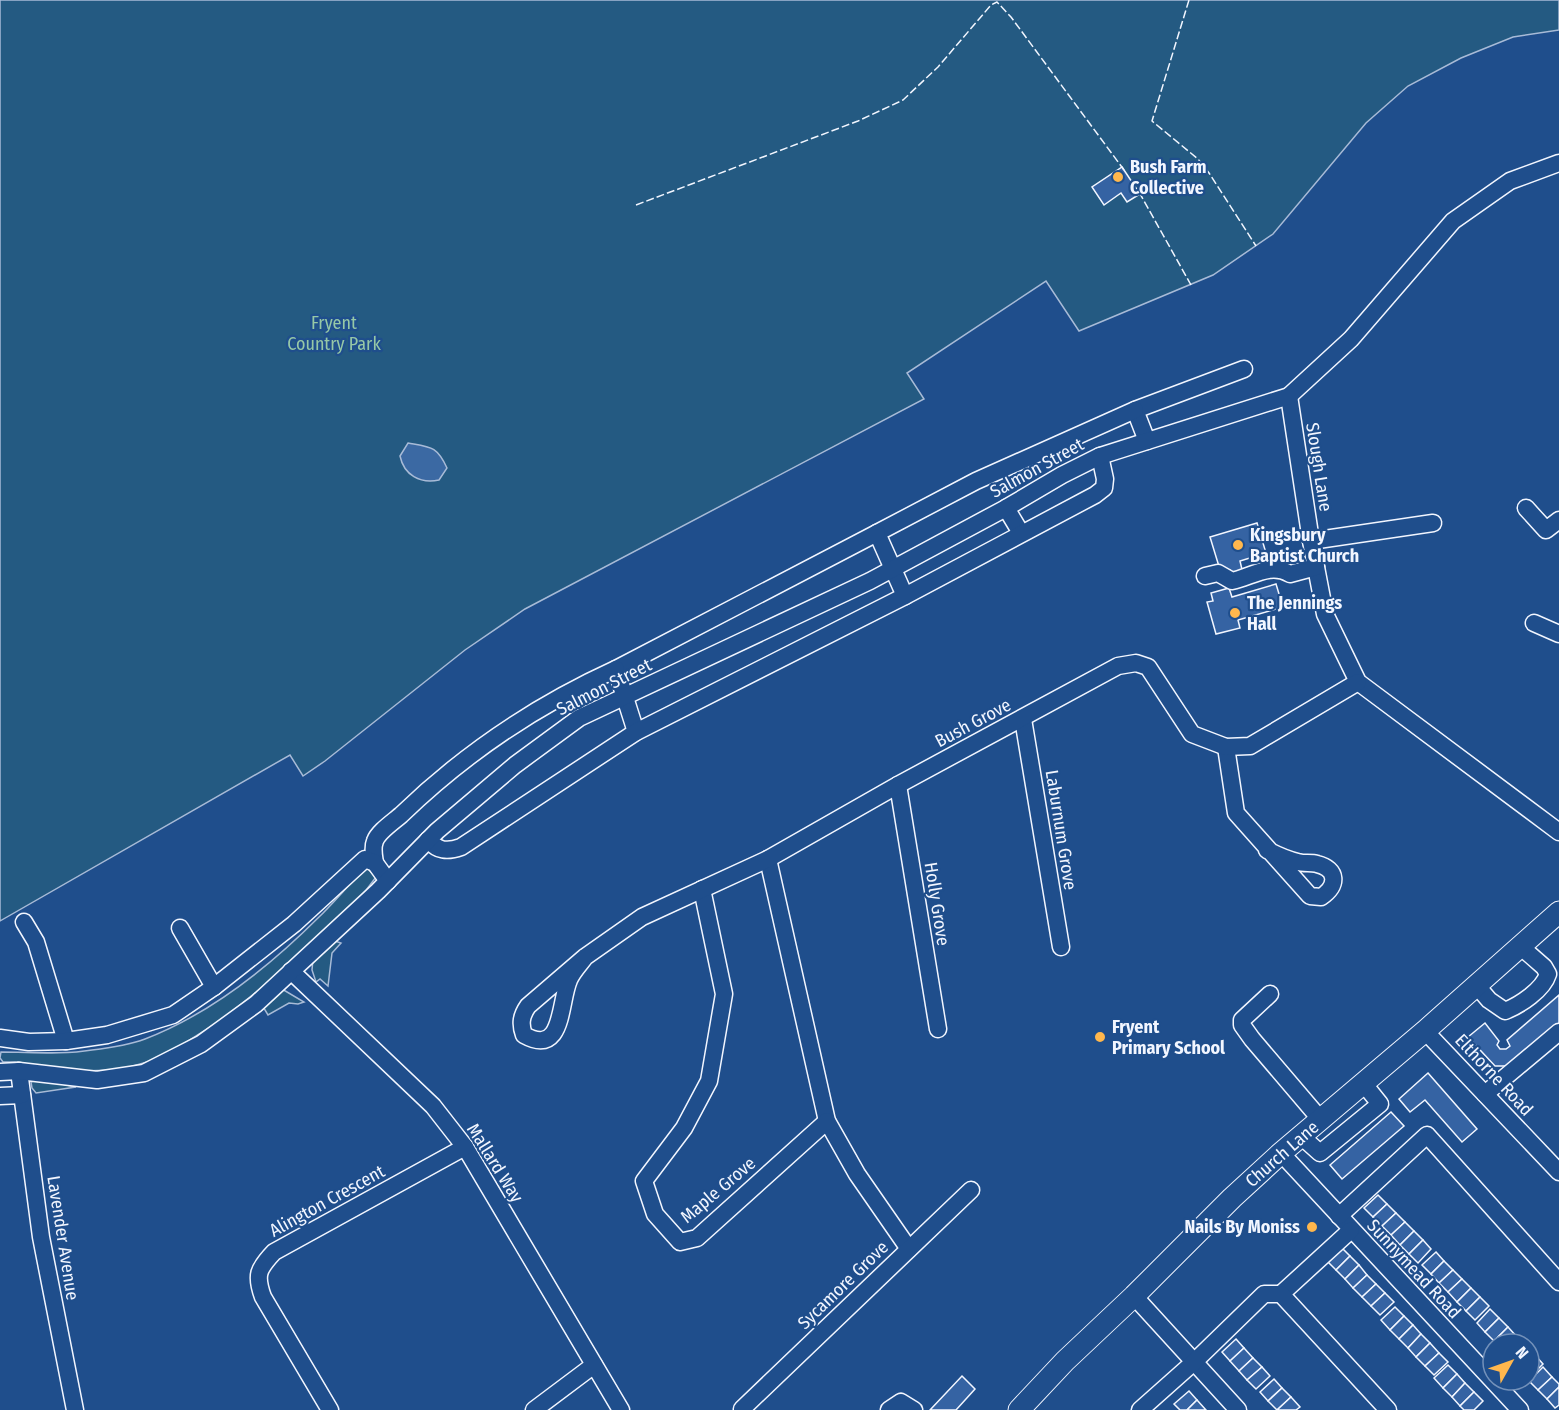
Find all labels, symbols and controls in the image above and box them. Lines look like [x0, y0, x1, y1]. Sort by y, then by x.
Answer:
place label: Bush Farm Collective [1130, 156, 1207, 199]
marker: Bush Farm Collective [1111, 170, 1125, 184]
park label: Fryent Country Park [287, 312, 381, 355]
street label: Slough Lane [1301, 421, 1337, 513]
street label: Salmon Street [986, 433, 1088, 503]
place label: Kingsbury Baptist Church [1250, 524, 1359, 567]
marker: Kingsbury Baptist Church [1231, 538, 1245, 552]
place label: The Jennings Hall [1247, 592, 1342, 635]
marker: The Jennings Hall [1228, 606, 1242, 620]
street label: Salmon Street [553, 654, 655, 720]
street label: Bush Grove [931, 694, 1015, 752]
street label: Laburnum Grove [1041, 768, 1081, 892]
street label: Holly Grove [920, 861, 954, 947]
place label: Fryent Primary School [1112, 1016, 1225, 1059]
street label: Elthorne Road [1450, 1029, 1538, 1121]
marker: Fryent Primary School [1093, 1030, 1107, 1044]
street label: Church Lane [1241, 1116, 1323, 1192]
street label: Mallard Way [462, 1119, 528, 1207]
street label: Maple Grove [676, 1152, 760, 1228]
street label: Alington Crescent [266, 1160, 389, 1242]
street label: Lavender Avenue [42, 1174, 84, 1302]
street label: Sunnymead Road [1362, 1215, 1466, 1323]
place label: Nails By Moniss [1184, 1216, 1300, 1238]
marker: Nails By Moniss [1305, 1220, 1319, 1234]
street label: Sycamore Grove [793, 1236, 893, 1334]
north arrow [1481, 1332, 1541, 1392]
text: N [1512, 1343, 1532, 1362]

